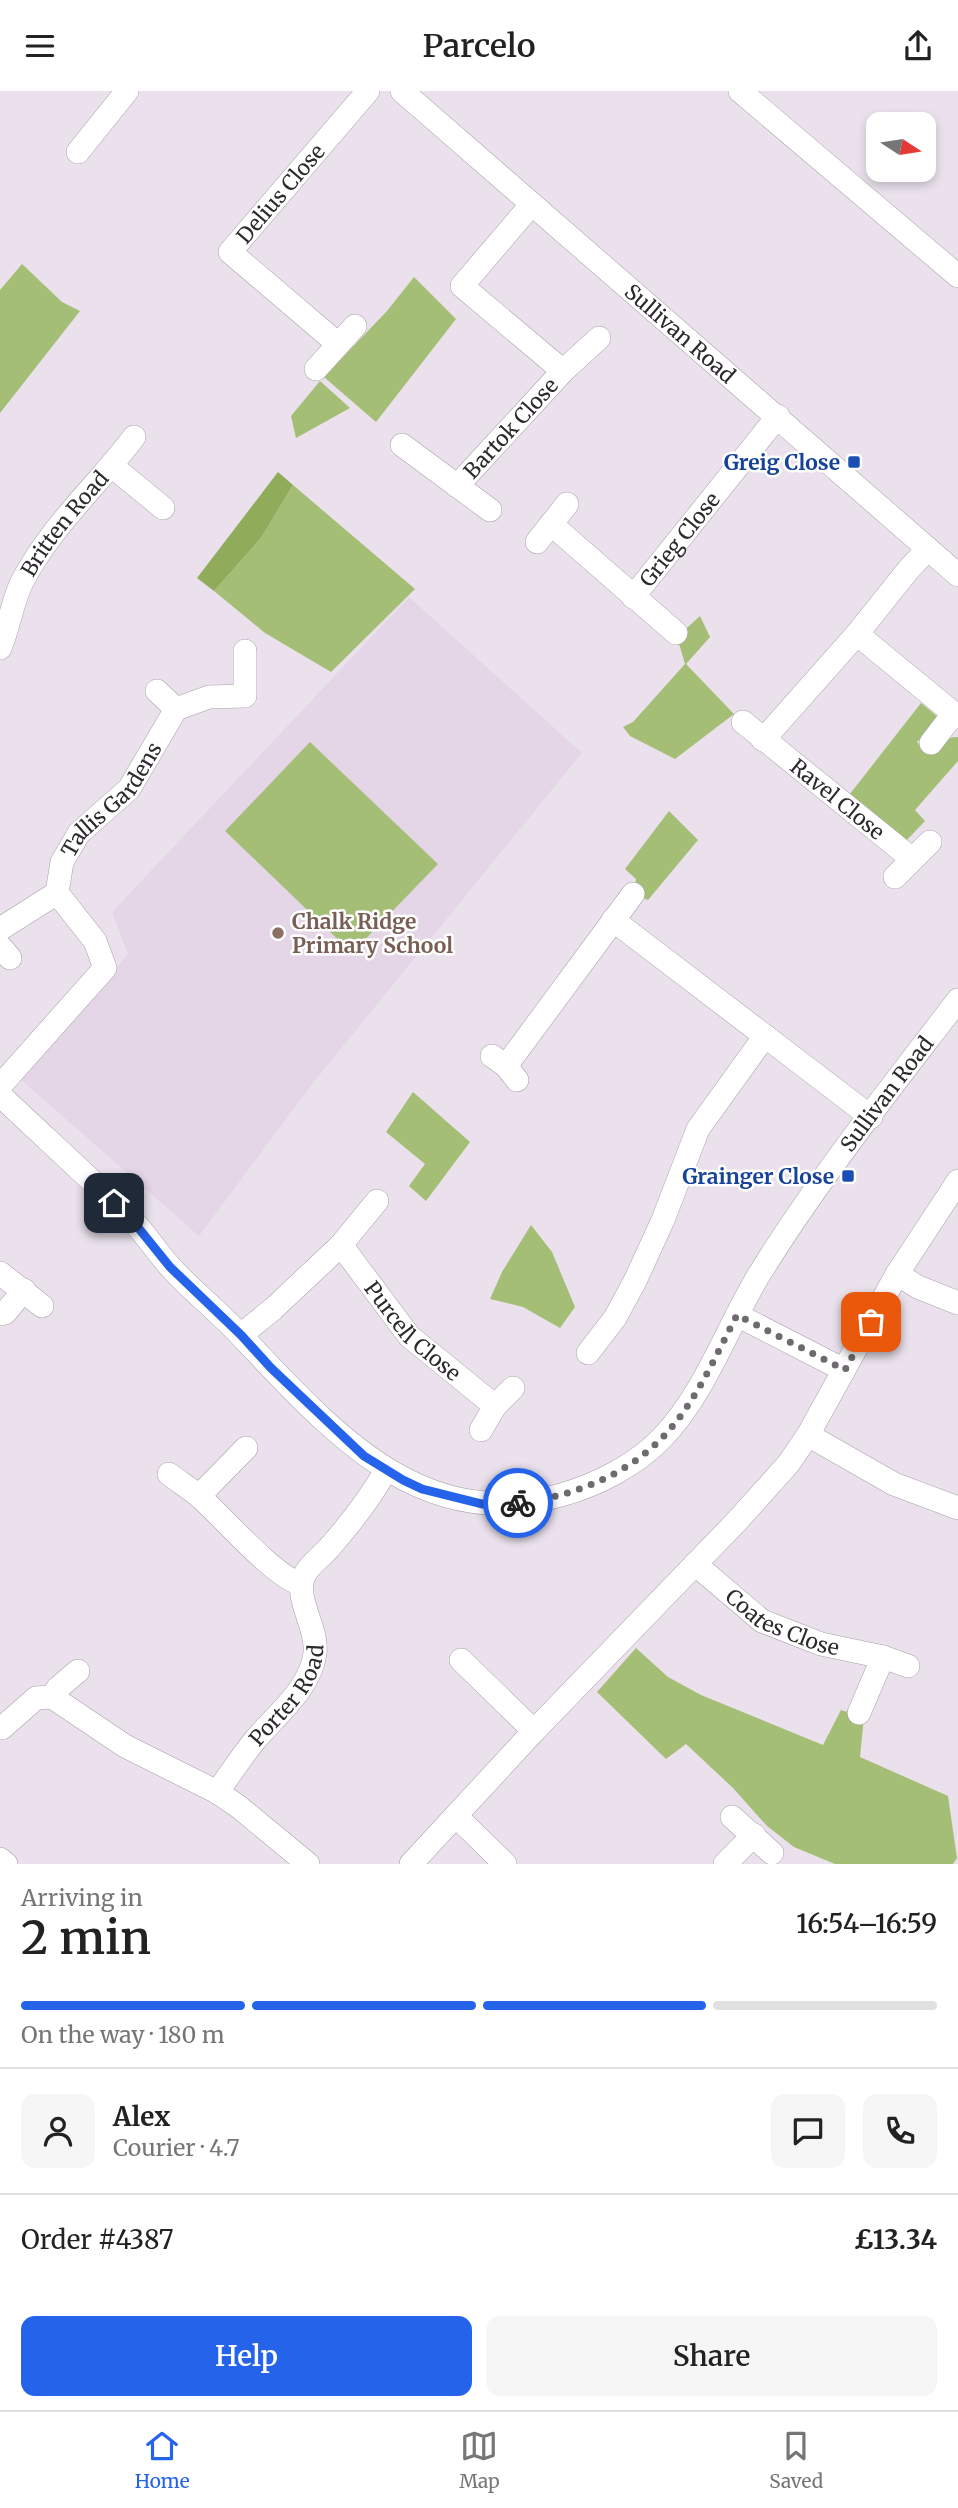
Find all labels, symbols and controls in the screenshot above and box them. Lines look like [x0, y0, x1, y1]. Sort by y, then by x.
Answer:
text: Parcelo [422, 26, 536, 66]
icon: menu [21, 27, 59, 65]
icon: share [899, 27, 937, 65]
north arrow [866, 112, 936, 182]
map controls [866, 112, 936, 182]
street label: Delius Close [230, 138, 330, 249]
street label: Sullivan Road [619, 278, 741, 389]
street label: Bartok Close [457, 372, 564, 484]
place label: Greig Close [724, 449, 840, 476]
marker: Greig Close [846, 454, 862, 470]
street label: Britten Road [14, 465, 114, 581]
street label: Grieg Close [633, 486, 725, 592]
street label: Tallis Gardens [55, 737, 167, 861]
street label: Ravel Close [785, 753, 890, 845]
place label: Chalk Ridge Primary School [292, 908, 453, 959]
marker: Chalk Ridge Primary School [270, 925, 286, 941]
street label: Sullivan Road [834, 1030, 939, 1157]
place label: Grainger Close [682, 1163, 834, 1190]
marker: Grainger Close [840, 1168, 856, 1184]
pin [84, 1173, 144, 1233]
icon: home [95, 1184, 133, 1222]
street label: Purcell Close [359, 1275, 467, 1386]
pin [841, 1292, 901, 1352]
icon: bag [852, 1303, 890, 1341]
courier [483, 1468, 553, 1538]
icon: bike [499, 1484, 537, 1522]
street label: Coates Close [720, 1583, 842, 1661]
street label: Porter Road [243, 1643, 329, 1751]
text: Arriving in [21, 1883, 143, 1912]
text: 16:54–16:59 [796, 1907, 937, 1940]
text: 2 min [21, 1909, 151, 1967]
text: On the way · 180 m [21, 2020, 225, 2049]
button: person [21, 2094, 95, 2168]
button: chat [771, 2094, 845, 2168]
button: phone [863, 2094, 937, 2168]
text: Alex [113, 2100, 170, 2133]
text: Courier · 4.7 [113, 2133, 240, 2162]
text: Order #4387 [21, 2223, 174, 2256]
text: £13.34 [854, 2223, 937, 2256]
button: Help [21, 2316, 472, 2396]
button: Share [486, 2316, 937, 2396]
tab: Home [135, 2427, 190, 2493]
tab: Map [459, 2427, 500, 2493]
tab: Saved [769, 2427, 823, 2493]

